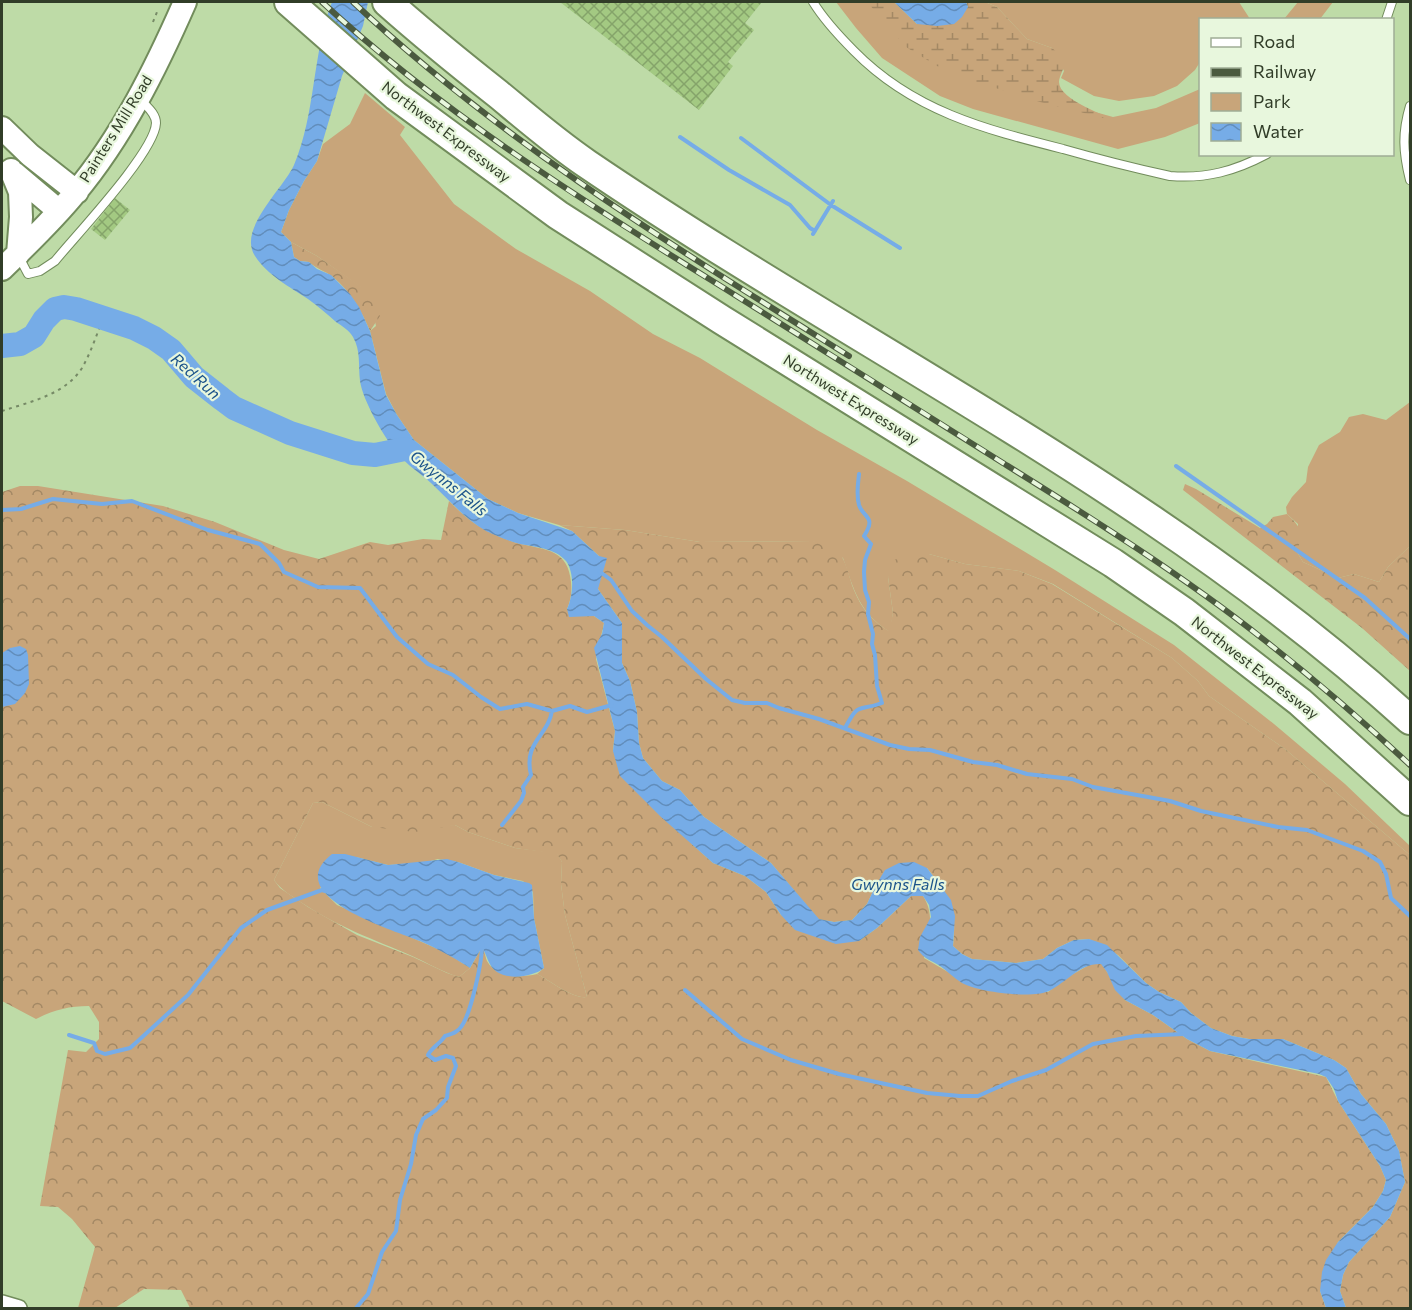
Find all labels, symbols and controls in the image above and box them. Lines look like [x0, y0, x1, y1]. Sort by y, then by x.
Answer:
legend [1199, 18, 1394, 156]
text: Road [1253, 30, 1295, 52]
text: Railway [1253, 60, 1316, 82]
street label: Painters Mill Road [75, 72, 155, 185]
street label: Northwest Expressway [379, 77, 515, 186]
text: Park [1253, 90, 1291, 112]
text: Water [1253, 120, 1304, 142]
water label: Red Run [168, 349, 225, 403]
street label: Northwest Expressway [780, 350, 923, 448]
water label: Gwynns Falls [407, 446, 492, 520]
street label: Northwest Expressway [1188, 612, 1323, 723]
water label: Gwynns Falls [851, 874, 945, 893]

